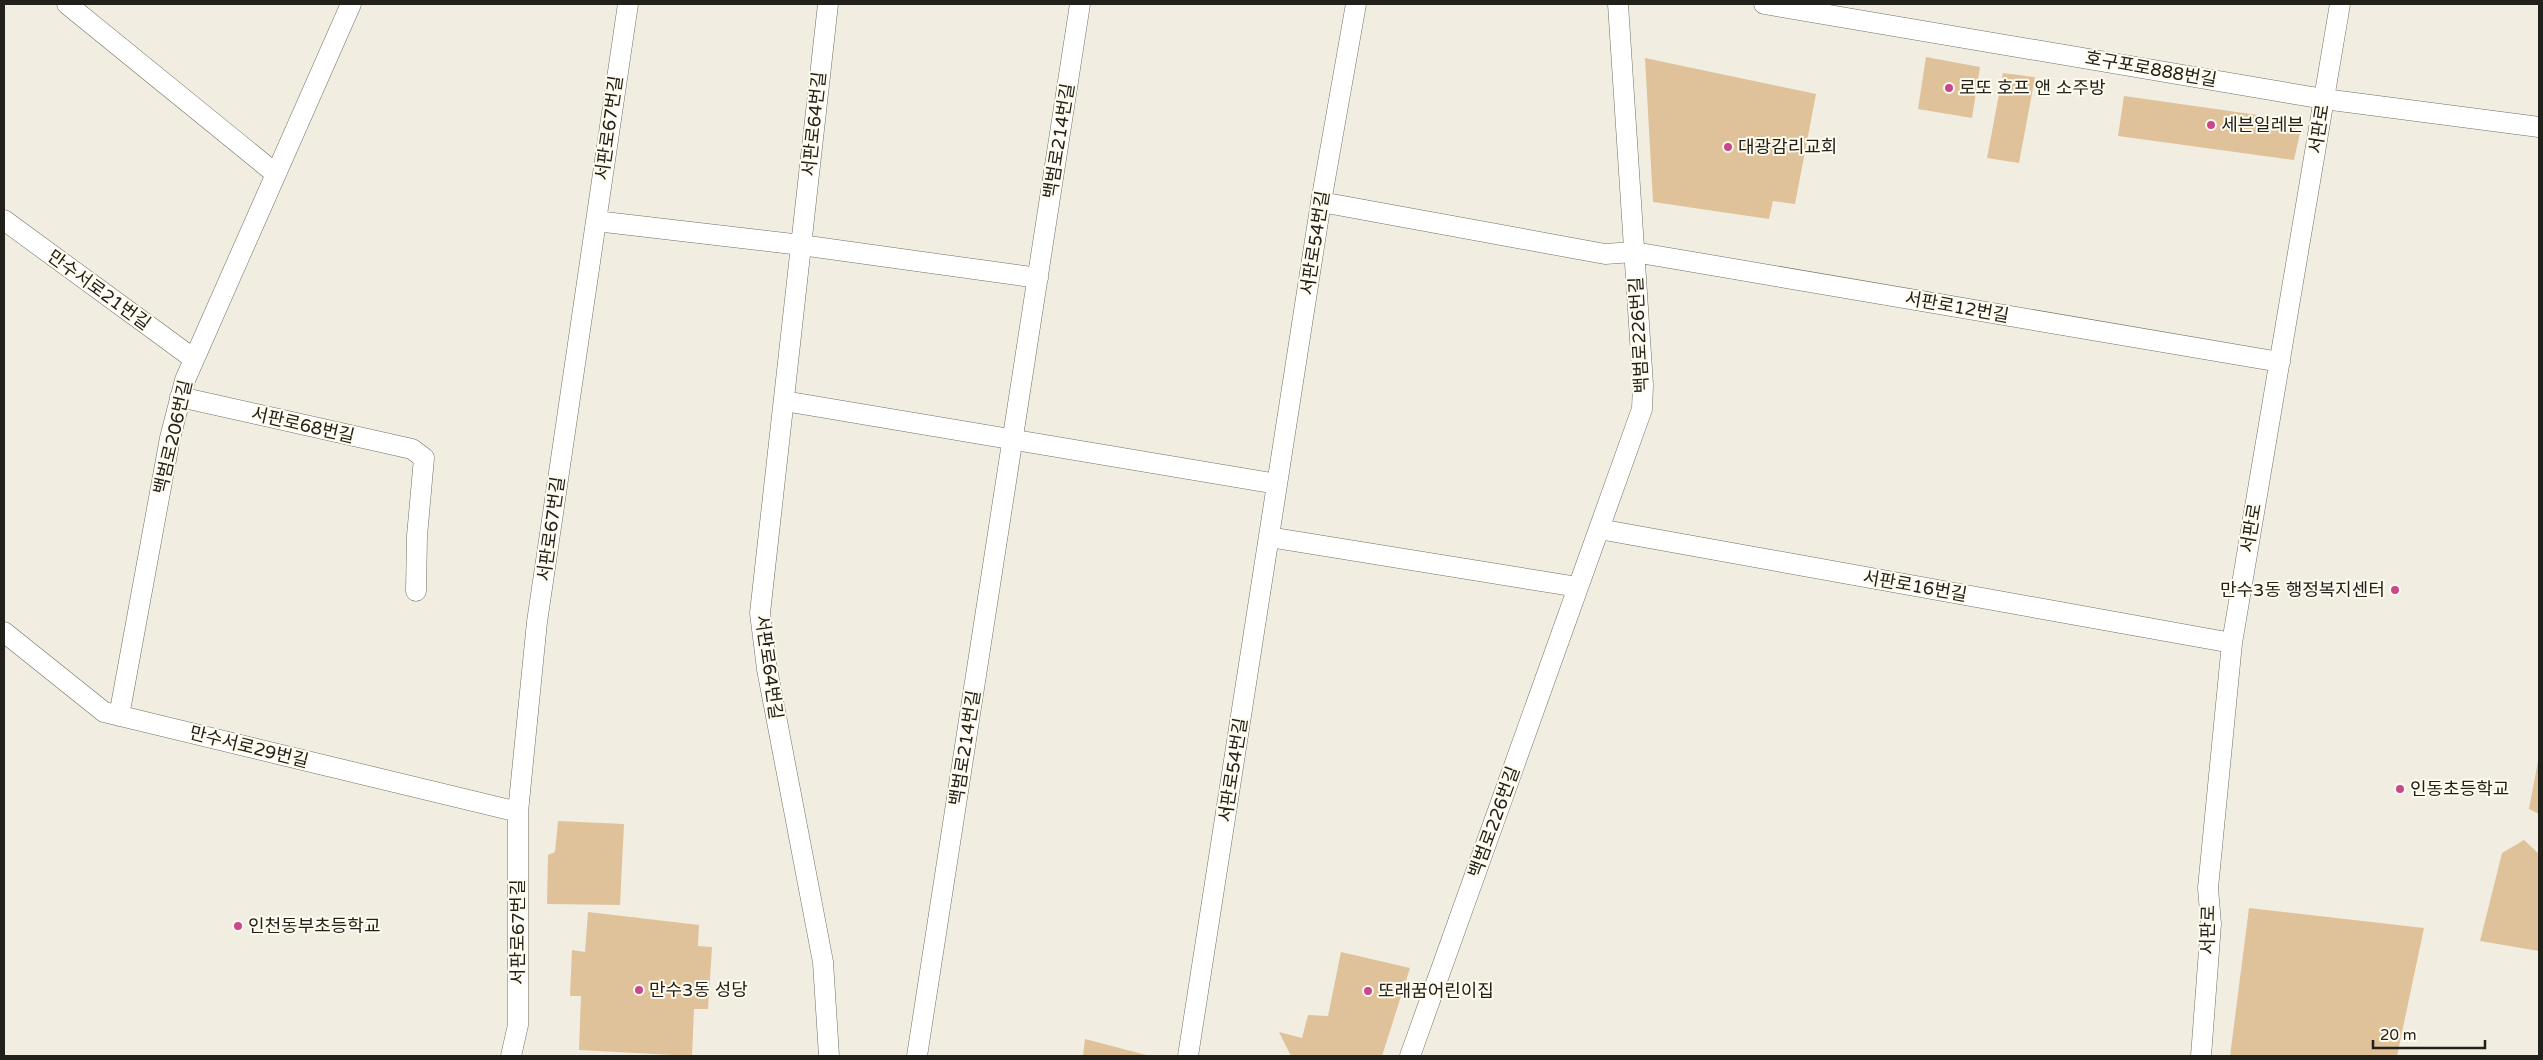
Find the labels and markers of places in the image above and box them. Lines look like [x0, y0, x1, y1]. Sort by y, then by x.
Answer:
place label: 로또 호프 앤 소주방 [1959, 77, 2106, 99]
marker: 로또 호프 앤 소주방 [1943, 82, 1955, 94]
place label: 세븐일레븐 [2221, 114, 2304, 136]
marker: 세븐일레븐 [2205, 119, 2217, 131]
place label: 대광감리교회 [1738, 136, 1837, 158]
marker: 대광감리교회 [1722, 141, 1734, 153]
place label: 만수3동 행정복지센터 [2220, 579, 2385, 601]
marker: 만수3동 행정복지센터 [2389, 584, 2401, 596]
place label: 인동초등학교 [2410, 778, 2509, 800]
marker: 인동초등학교 [2394, 783, 2406, 795]
place label: 인천동부초등학교 [248, 915, 380, 937]
marker: 인천동부초등학교 [232, 920, 244, 932]
place label: 만수3동 성당 [649, 979, 748, 1001]
place label: 또래꿈어린이집 [1378, 980, 1494, 1002]
marker: 만수3동 성당 [633, 984, 645, 996]
marker: 또래꿈어린이집 [1362, 985, 1374, 997]

